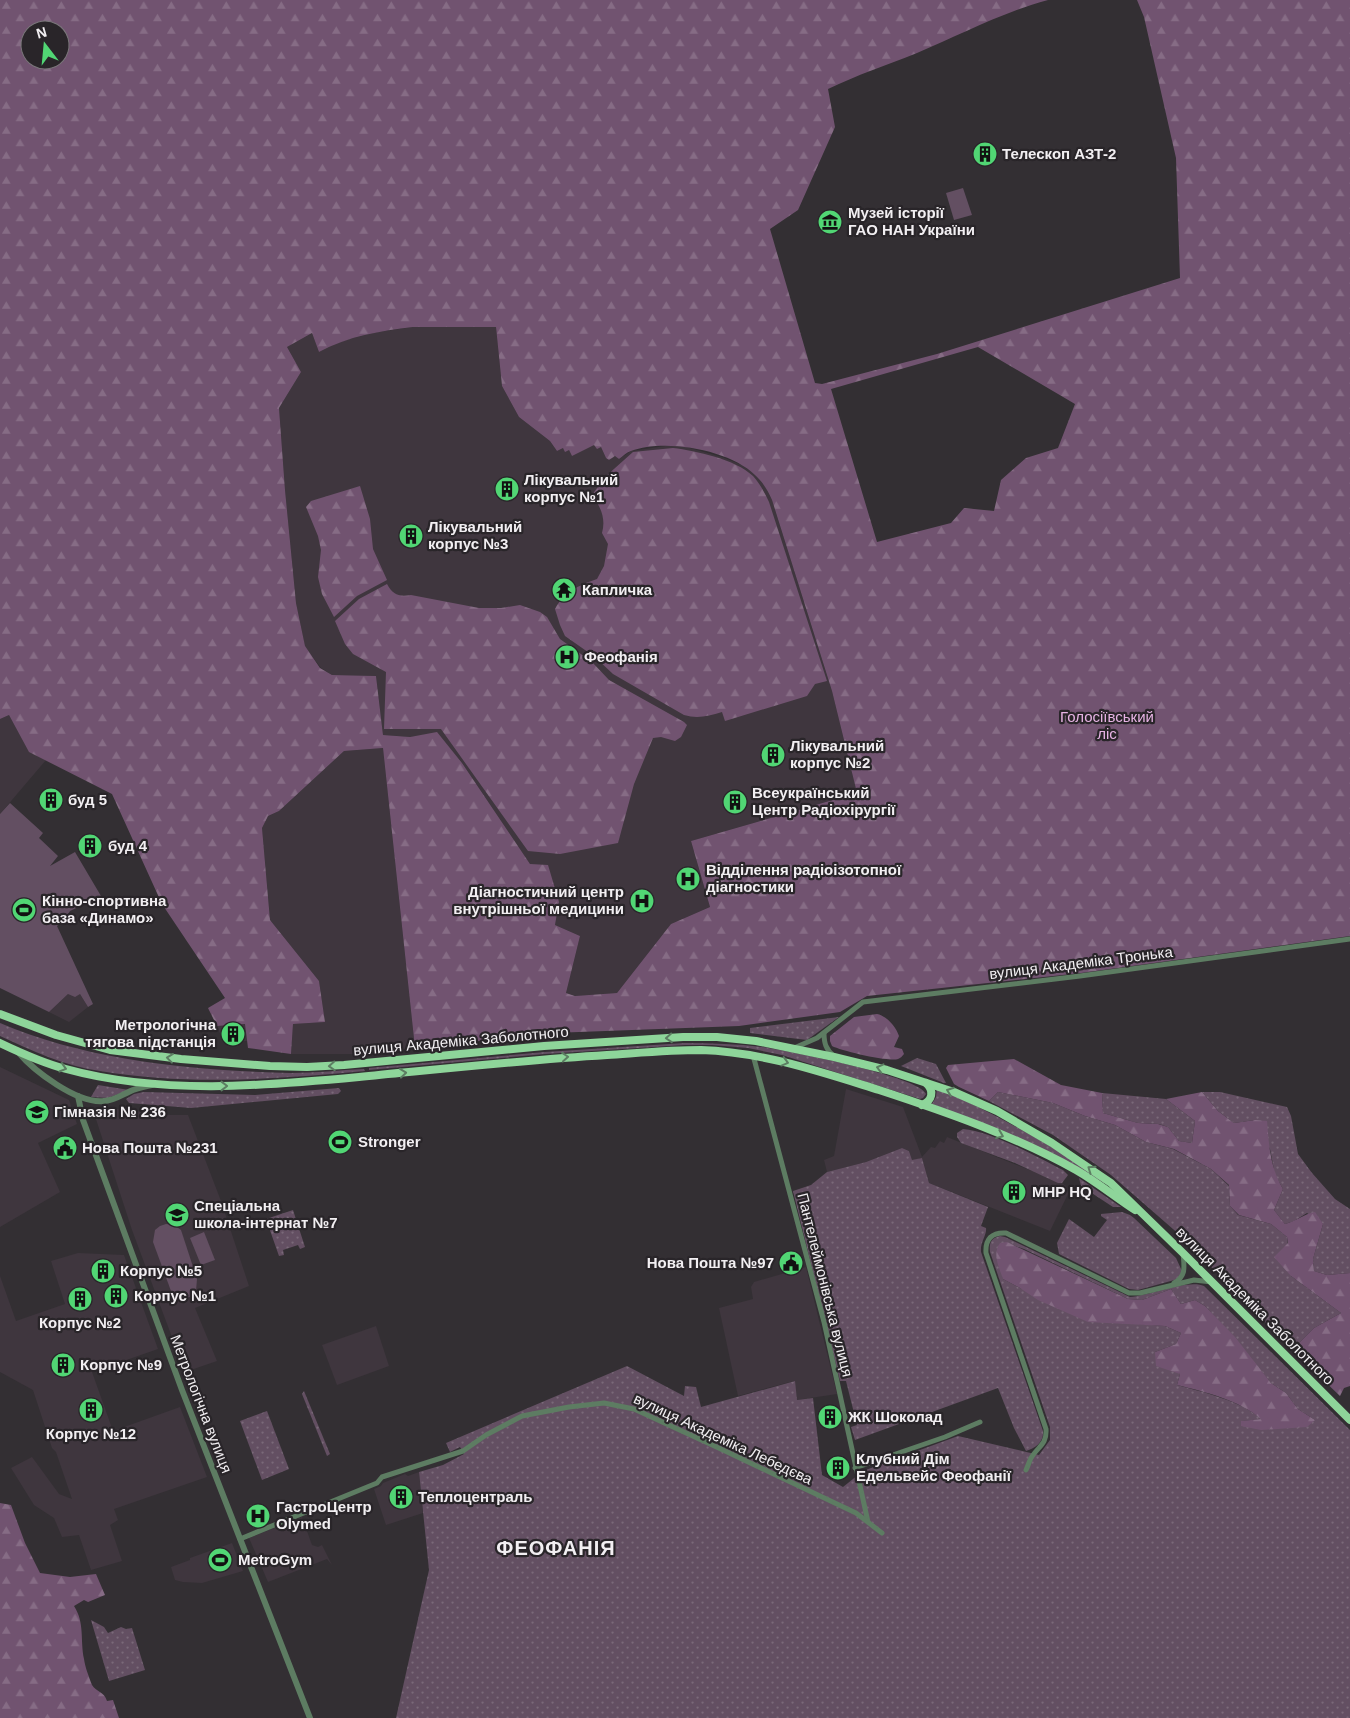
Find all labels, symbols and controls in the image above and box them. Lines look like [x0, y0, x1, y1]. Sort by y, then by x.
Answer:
north arrow [20, 20, 70, 70]
text: N [34, 23, 48, 42]
building icon: Телескоп АЗТ-2 [972, 141, 998, 167]
place label: Телескоп АЗТ-2 [1002, 145, 1116, 162]
place label: Музей історії ГАО НАН України [848, 204, 975, 238]
museum icon: Музей історії ГАО НАН України [817, 209, 843, 235]
place label: Лікувальний корпус №1 [524, 471, 618, 505]
building icon: Лікувальний корпус №1 [494, 476, 520, 502]
place label: Лікувальний корпус №3 [428, 518, 522, 552]
building icon: Лікувальний корпус №3 [398, 523, 424, 549]
temple icon: Капличка [551, 577, 577, 603]
place label: Капличка [582, 581, 653, 598]
hospital icon: Феофанія [554, 644, 580, 670]
place label: Феофанія [584, 648, 658, 665]
park label: Голосіївський ліс [1060, 708, 1154, 742]
place label: Лікувальний корпус №2 [790, 737, 884, 771]
building icon: Лікувальний корпус №2 [760, 742, 786, 768]
place label: Всеукраїнський Центр Радіохірургії [752, 784, 896, 818]
building icon: буд 5 [38, 787, 64, 813]
building icon: Всеукраїнський Центр Радіохірургії [722, 789, 748, 815]
place label: буд 5 [68, 791, 107, 808]
building icon: буд 4 [77, 833, 103, 859]
place label: буд 4 [108, 837, 148, 854]
place label: Відділення радіоізотопної діагностики [706, 861, 902, 895]
hospital icon: Відділення радіоізотопної діагностики [675, 866, 701, 892]
place label: Діагностичний центр внутрішньої медицини [453, 883, 624, 917]
hospital icon: Діагностичний центр внутрішньої медицини [629, 888, 655, 914]
place label: Кінно-спортивна база «Динамо» [42, 892, 167, 926]
sports icon: Кінно-спортивна база «Динамо» [11, 897, 37, 923]
street label: вулиця Академіка Тронька [988, 943, 1174, 982]
place label: Метрологічна тягова підстанція [85, 1016, 217, 1050]
building icon: Метрологічна тягова підстанція [220, 1021, 246, 1047]
street label: вулиця Академіка Заболотного [353, 1023, 569, 1058]
one-way arrow [664, 1033, 672, 1044]
one-way arrow [561, 1052, 569, 1063]
one-way arrow [166, 1053, 174, 1064]
one-way arrow [781, 1056, 790, 1067]
one-way arrow [328, 1060, 336, 1071]
one-way arrow [58, 1062, 66, 1072]
one-way arrow [876, 1063, 885, 1074]
one-way arrow [400, 1068, 408, 1079]
one-way arrow [220, 1081, 228, 1091]
one-way arrow [946, 1086, 955, 1096]
school or university icon: Гімназія № 236 [24, 1099, 50, 1125]
place label: Гімназія № 236 [54, 1103, 166, 1120]
sports icon: Stronger [327, 1129, 353, 1155]
one-way arrow [995, 1129, 1004, 1139]
place label: Stronger [358, 1133, 421, 1150]
public building icon: Нова Пошта №231 [52, 1135, 78, 1161]
place label: Нова Пошта №231 [82, 1139, 218, 1156]
one-way arrow [1088, 1166, 1097, 1175]
building icon: MHP HQ [1001, 1179, 1027, 1205]
place label: MHP HQ [1032, 1183, 1092, 1200]
street label: Пантелеймонівська вулиця [794, 1191, 857, 1379]
place label: Спеціальна школа-інтернат №7 [194, 1197, 338, 1231]
school or university icon: Спеціальна школа-інтернат №7 [164, 1202, 190, 1228]
street label: вулиця Академіка Заболотного [1173, 1223, 1338, 1388]
public building icon: Нова Пошта №97 [778, 1250, 804, 1276]
place label: Нова Пошта №97 [647, 1254, 774, 1271]
building icon: Корпус №5 [90, 1258, 116, 1284]
place label: Корпус №5 [120, 1262, 202, 1279]
building icon: Корпус №1 [103, 1283, 129, 1309]
building icon: Корпус №2 [67, 1286, 93, 1312]
place label: Корпус №1 [134, 1287, 216, 1304]
place label: Корпус №2 [39, 1314, 121, 1331]
street label: Метрологічна вулиця [167, 1332, 236, 1476]
building icon: Корпус №9 [50, 1352, 76, 1378]
place label: Корпус №9 [80, 1356, 162, 1373]
street label: вулиця Академіка Лебедєва [631, 1390, 816, 1488]
building icon: Корпус №12 [78, 1397, 104, 1423]
building icon: ЖК Шоколад [817, 1404, 843, 1430]
place label: ЖК Шоколад [847, 1408, 943, 1425]
place label: Корпус №12 [46, 1425, 136, 1442]
place label: Клубний Дім Едельвейс Феофанії [856, 1450, 1012, 1484]
building icon: Клубний Дім Едельвейс Феофанії [825, 1455, 851, 1481]
building icon: Теплоцентраль [388, 1484, 414, 1510]
place label: Теплоцентраль [418, 1488, 533, 1505]
place label: ГастроЦентр Olymed [276, 1498, 372, 1532]
hospital icon: ГастроЦентр Olymed [245, 1503, 271, 1529]
district label: ФЕОФАНІЯ [496, 1537, 616, 1559]
sports icon: MetroGym [207, 1547, 233, 1573]
place label: MetroGym [238, 1551, 312, 1568]

